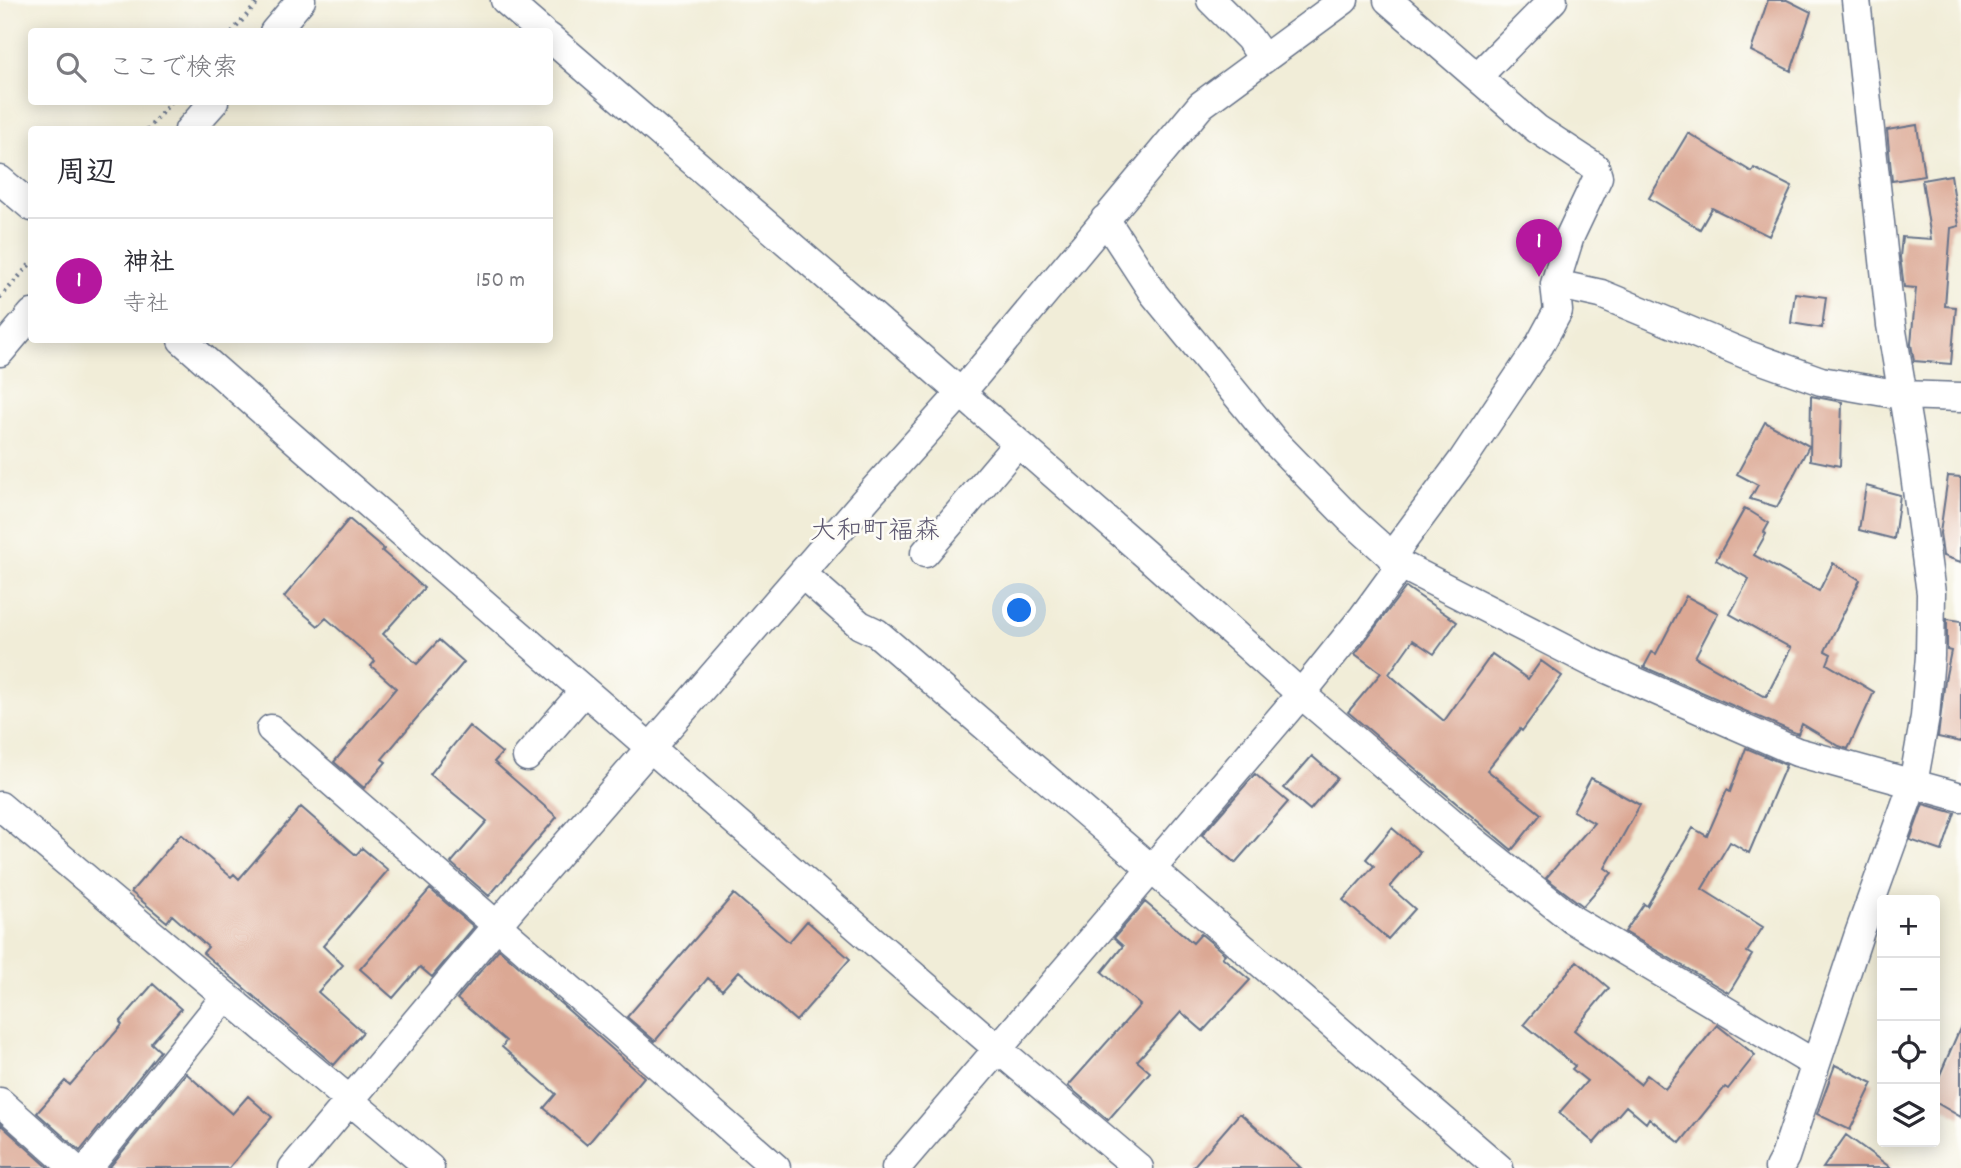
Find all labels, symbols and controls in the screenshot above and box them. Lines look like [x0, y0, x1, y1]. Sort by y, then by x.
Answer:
search box [28, 28, 553, 105]
icon: search [52, 48, 90, 86]
text: ここで検索 [108, 51, 238, 88]
text: 周辺 [56, 154, 116, 197]
pin: 1 [1516, 219, 1562, 277]
text: 神社 [123, 246, 175, 283]
text: 1 [76, 265, 82, 298]
text: 150 m [476, 265, 525, 298]
text: 寺社 [123, 289, 169, 322]
district label: 大和町福森 [810, 514, 940, 551]
your location [1002, 593, 1036, 627]
map controls [1877, 895, 1940, 1147]
button: + [1877, 895, 1940, 958]
button: − [1877, 958, 1940, 1021]
button: locate [1877, 1021, 1940, 1084]
button: layers [1877, 1084, 1940, 1147]

